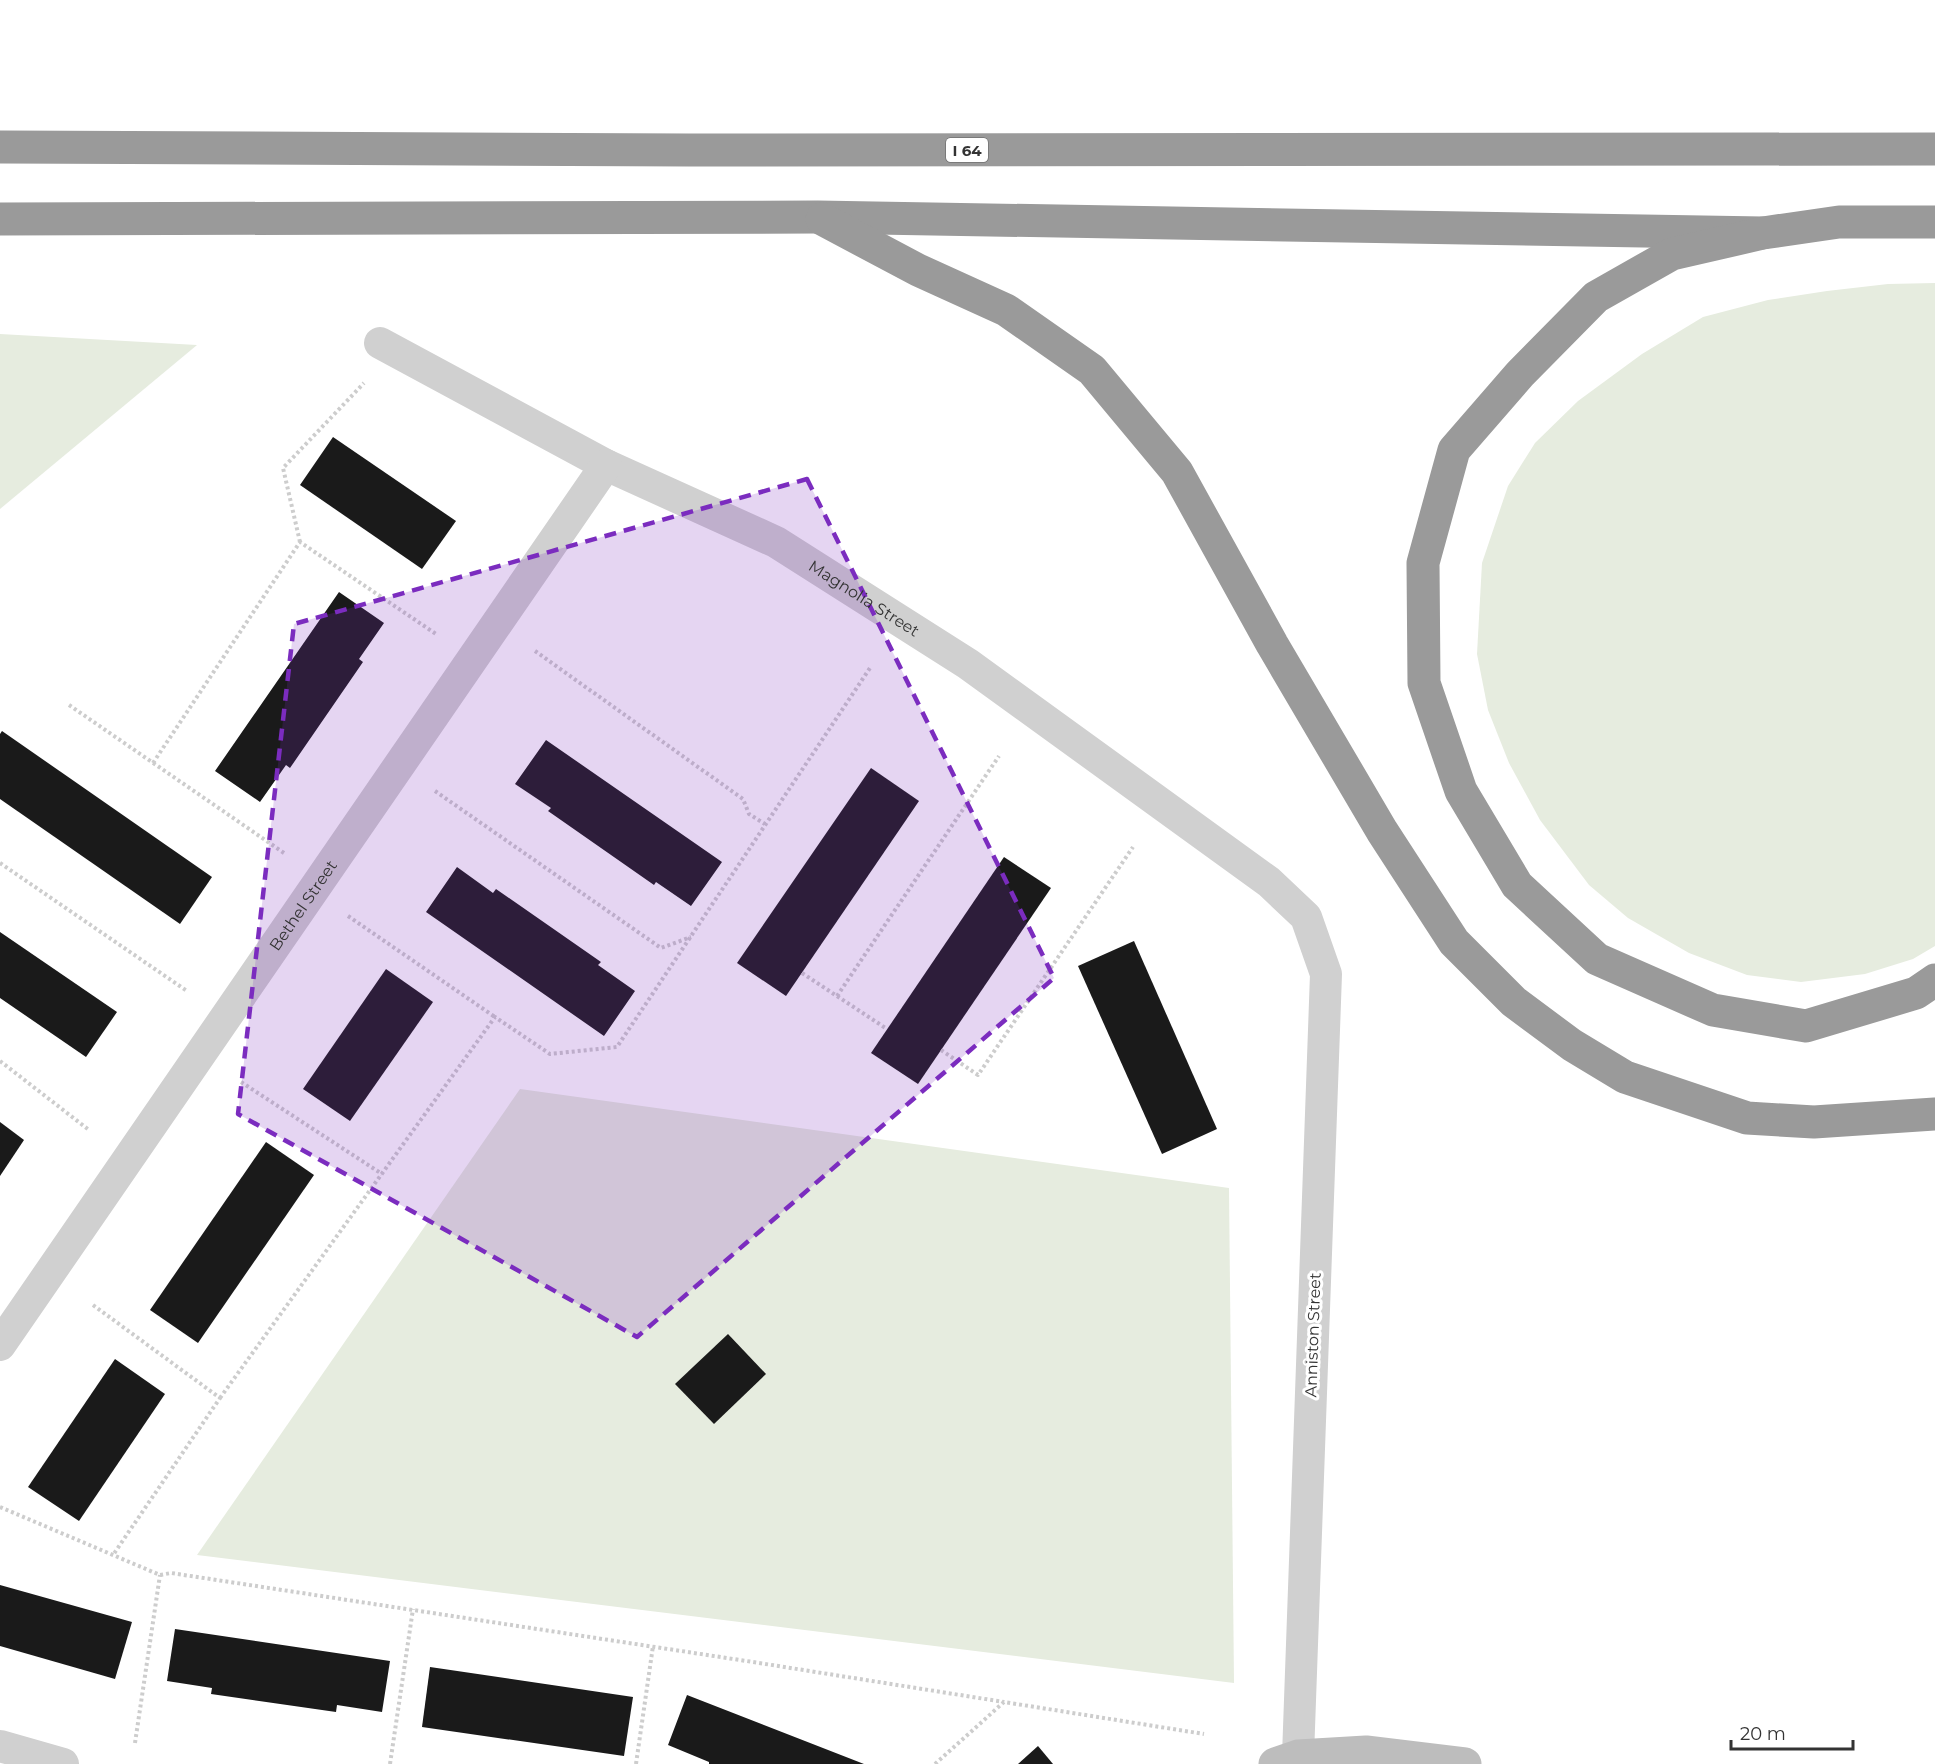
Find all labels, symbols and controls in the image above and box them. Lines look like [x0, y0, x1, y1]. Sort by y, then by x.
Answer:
road number: I 64 [946, 138, 988, 162]
street label: Magnolia Street [805, 556, 923, 640]
street label: Bethel Street [265, 856, 341, 954]
street label: Anniston Street [1301, 1272, 1325, 1398]
scale bar [1731, 1713, 1852, 1751]
text: 20 m [1740, 1723, 1786, 1745]

